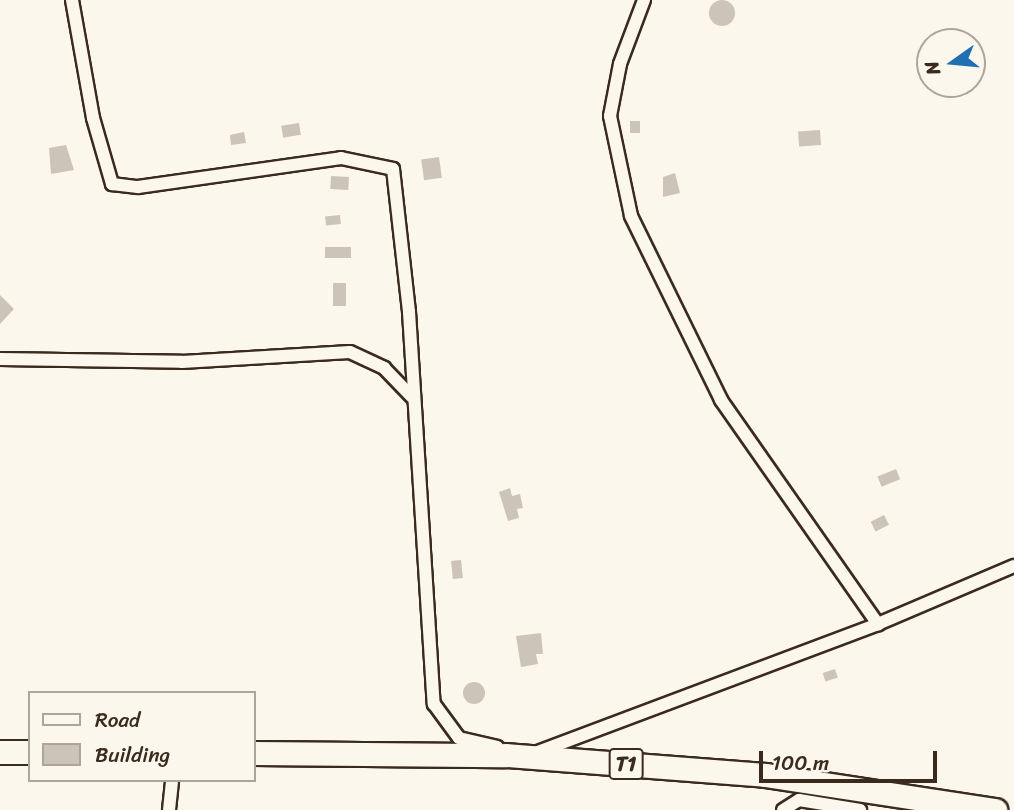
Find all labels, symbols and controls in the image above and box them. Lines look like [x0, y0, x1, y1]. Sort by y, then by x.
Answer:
north arrow [916, 28, 986, 98]
text: N [915, 57, 950, 79]
legend [28, 691, 256, 782]
text: Road [95, 701, 140, 739]
text: Building [95, 736, 170, 774]
scale bar [762, 736, 940, 780]
text: 100 m [772, 744, 829, 782]
road number: T1 [608, 746, 644, 782]

